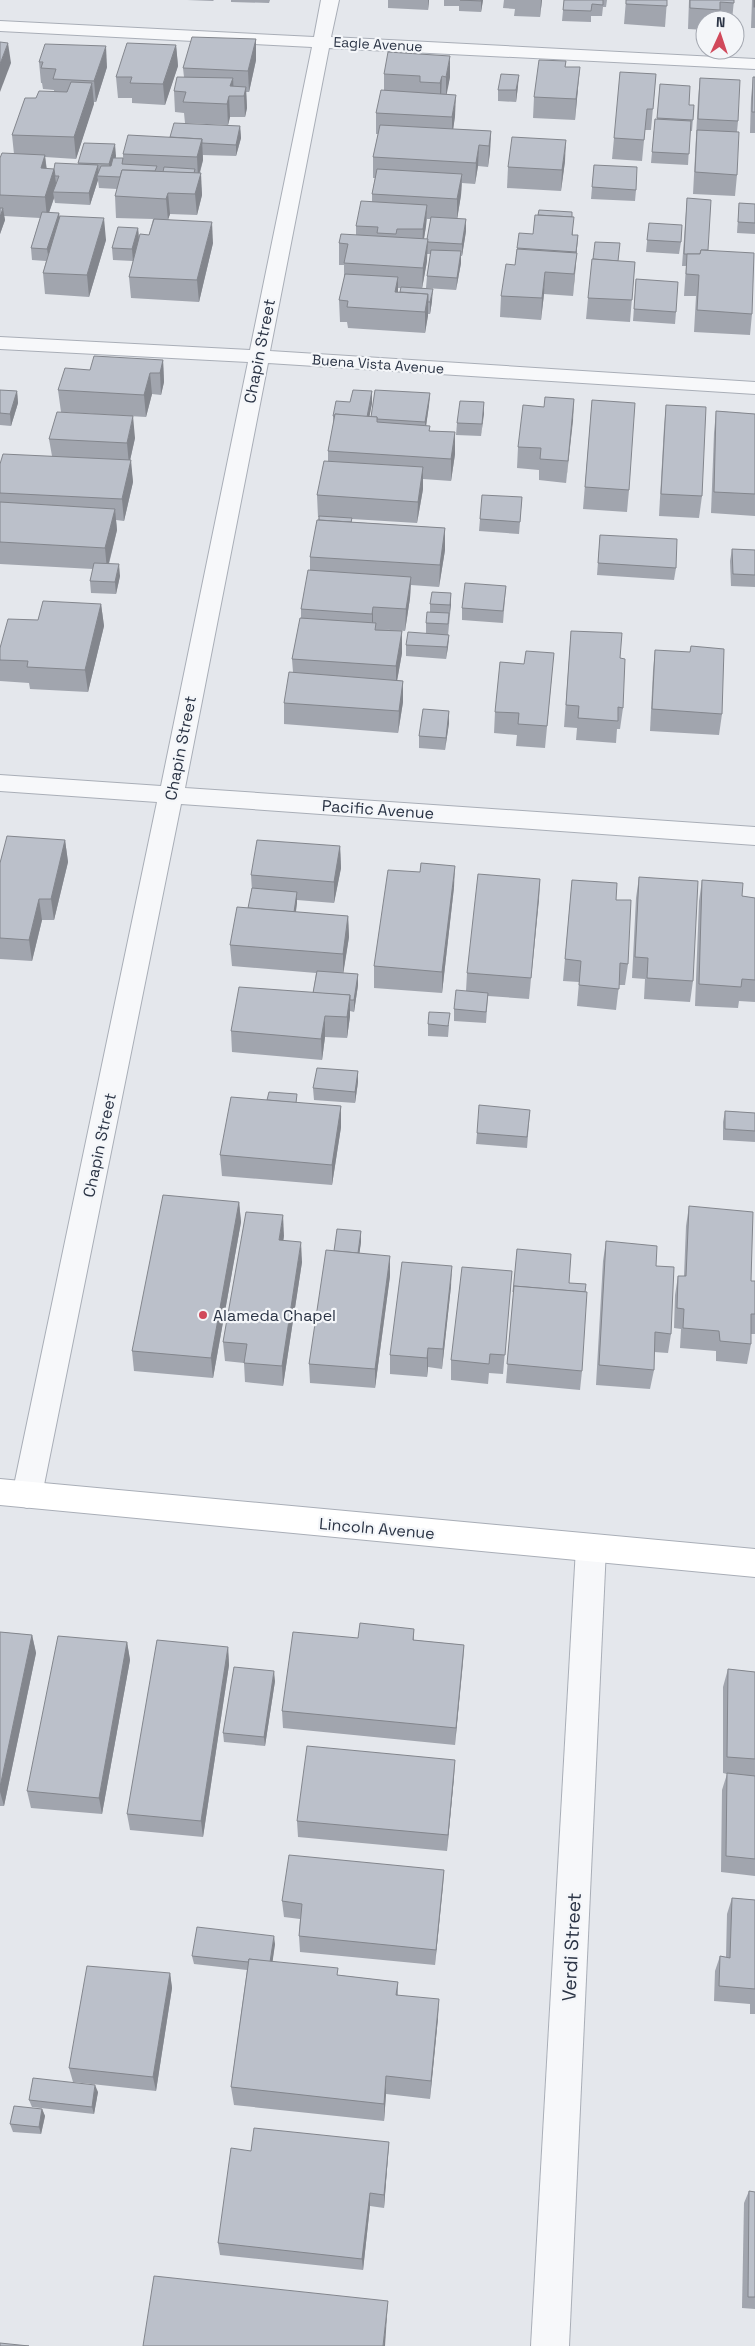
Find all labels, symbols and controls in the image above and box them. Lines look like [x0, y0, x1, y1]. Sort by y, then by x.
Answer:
north arrow [695, 10, 745, 60]
text: N [716, 13, 726, 31]
street label: Eagle Avenue [333, 33, 423, 55]
street label: Chapin Street [239, 297, 280, 405]
street label: Buena Vista Avenue [311, 350, 445, 378]
street label: Chapin Street [160, 694, 201, 802]
street label: Pacific Avenue [321, 795, 435, 824]
street label: Chapin Street [78, 1091, 121, 1199]
place label: Alameda Chapel [213, 1305, 336, 1326]
marker: Alameda Chapel [197, 1309, 209, 1321]
street label: Lincoln Avenue [318, 1513, 436, 1544]
street label: Verdi Street [556, 1892, 587, 2002]

